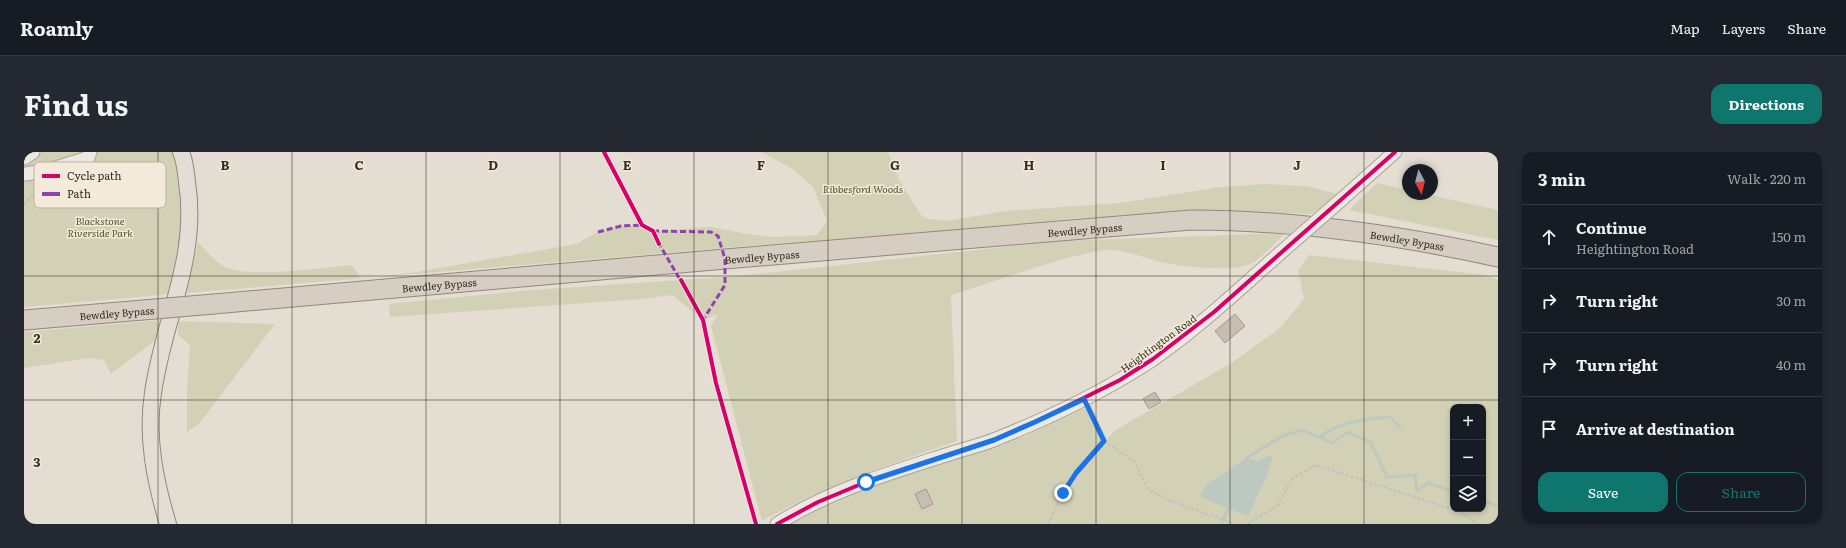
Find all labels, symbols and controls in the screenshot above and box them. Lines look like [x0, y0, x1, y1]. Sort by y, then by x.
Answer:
text: Roamly [20, 14, 93, 42]
text: Map [1670, 18, 1700, 38]
text: Layers [1722, 18, 1765, 38]
text: Share [1787, 18, 1826, 38]
text: Find us [24, 83, 128, 125]
button: Directions [1711, 84, 1822, 124]
text: B [221, 155, 230, 174]
text: C [354, 155, 364, 174]
text: D [488, 155, 498, 174]
text: E [623, 155, 632, 174]
text: F [757, 155, 765, 174]
text: G [890, 155, 900, 174]
text: H [1024, 155, 1035, 174]
text: I [1160, 155, 1166, 174]
text: J [1293, 155, 1301, 174]
legend [34, 162, 166, 208]
north arrow [1402, 164, 1438, 200]
text: 3 min [1538, 166, 1586, 191]
text: Cycle path [67, 167, 122, 183]
text: Walk · 220 m [1727, 169, 1806, 188]
park label: Ribbesford Woods [823, 181, 903, 196]
text: Path [67, 185, 91, 201]
park label: Blackstone Riverside Park [67, 213, 133, 240]
text: Continue [1576, 216, 1646, 239]
street label: Bewdley Bypass [1047, 218, 1123, 239]
street label: Bewdley Bypass [1369, 226, 1446, 253]
icon: ahead [1538, 226, 1560, 248]
text: 150 m [1771, 227, 1806, 246]
text: Heightington Road [1576, 239, 1694, 258]
street label: Bewdley Bypass [724, 245, 800, 267]
street label: Bewdley Bypass [401, 273, 478, 295]
text: Turn right [1576, 289, 1658, 312]
icon: right [1538, 290, 1560, 312]
text: 30 m [1776, 291, 1806, 310]
street label: Bewdley Bypass [79, 302, 155, 323]
street label: Heightington Road [1117, 310, 1199, 376]
text: 2 [34, 328, 41, 347]
text: Turn right [1576, 353, 1658, 376]
icon: right [1538, 354, 1560, 376]
text: 40 m [1776, 355, 1806, 374]
map controls [1450, 404, 1486, 512]
button: + [1450, 404, 1486, 440]
text: Arrive at destination [1576, 417, 1735, 440]
icon: arrive [1538, 418, 1560, 440]
button: − [1450, 440, 1486, 476]
text: 3 [33, 452, 41, 471]
button: Save [1538, 472, 1668, 512]
button: Share [1676, 472, 1806, 512]
route start [857, 473, 875, 491]
button: layers [1450, 476, 1486, 512]
route end [1054, 484, 1072, 502]

